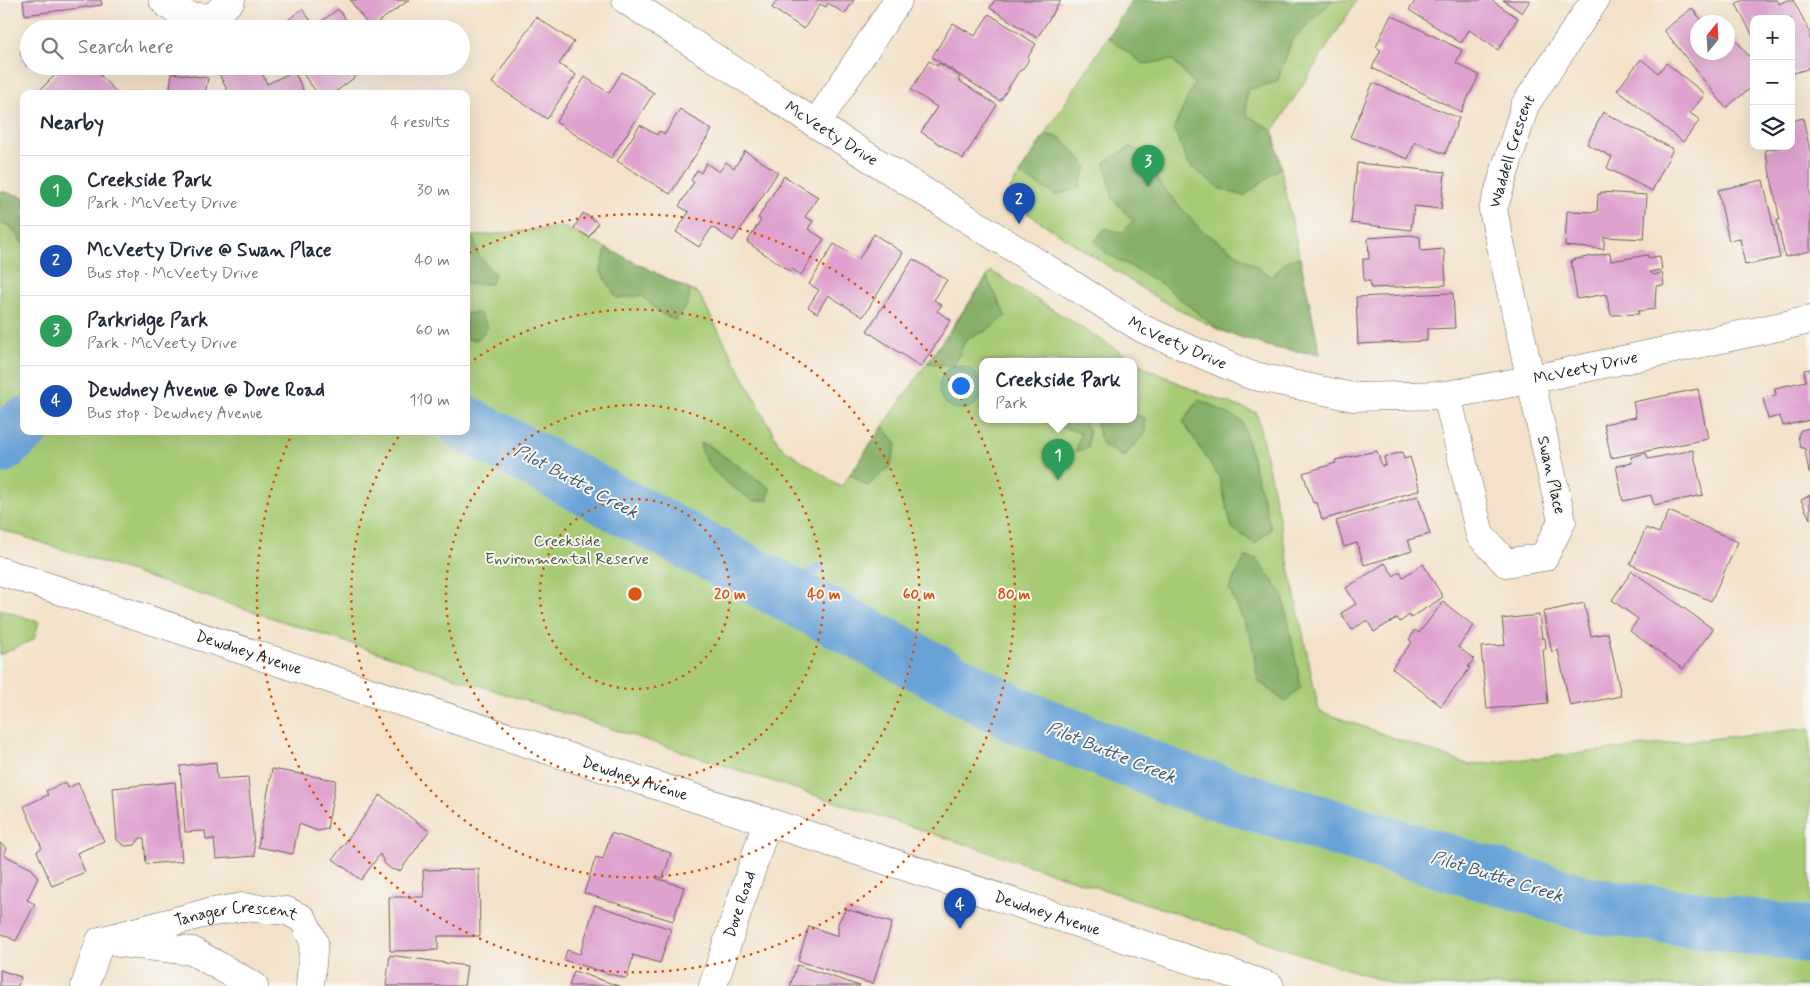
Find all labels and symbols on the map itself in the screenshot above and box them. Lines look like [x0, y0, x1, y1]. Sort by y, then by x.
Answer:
north arrow [1690, 15, 1735, 60]
street label: Waddell Crescent [1484, 90, 1540, 210]
street label: McVeety Drive [781, 96, 882, 171]
pin: 3 [1132, 145, 1164, 186]
pin: 2 [1003, 183, 1035, 224]
street label: McVeety Drive [1124, 312, 1230, 374]
street label: McVeety Drive [1532, 347, 1640, 389]
your location [948, 373, 974, 399]
street label: Swan Place [1532, 434, 1570, 516]
water label: Pilot Butte Creek [510, 439, 642, 525]
pin: 1 [1042, 439, 1074, 480]
park label: Creekside Environmental Reserve [485, 531, 649, 570]
centre of rings [626, 585, 644, 603]
text: 20 m [714, 585, 746, 605]
text: 40 m [807, 585, 841, 605]
text: 60 m [903, 585, 935, 605]
text: 80 m [997, 585, 1031, 605]
street label: Dewdney Avenue [193, 625, 305, 680]
water label: Pilot Butte Creek [1043, 716, 1179, 790]
street label: Dewdney Avenue [579, 751, 691, 806]
water label: Pilot Butte Creek [1428, 845, 1566, 909]
street label: Dove Road [719, 868, 761, 940]
street label: Dewdney Avenue [992, 886, 1104, 941]
pin: 4 [944, 888, 976, 929]
street label: Tanager Crescent [172, 896, 302, 931]

